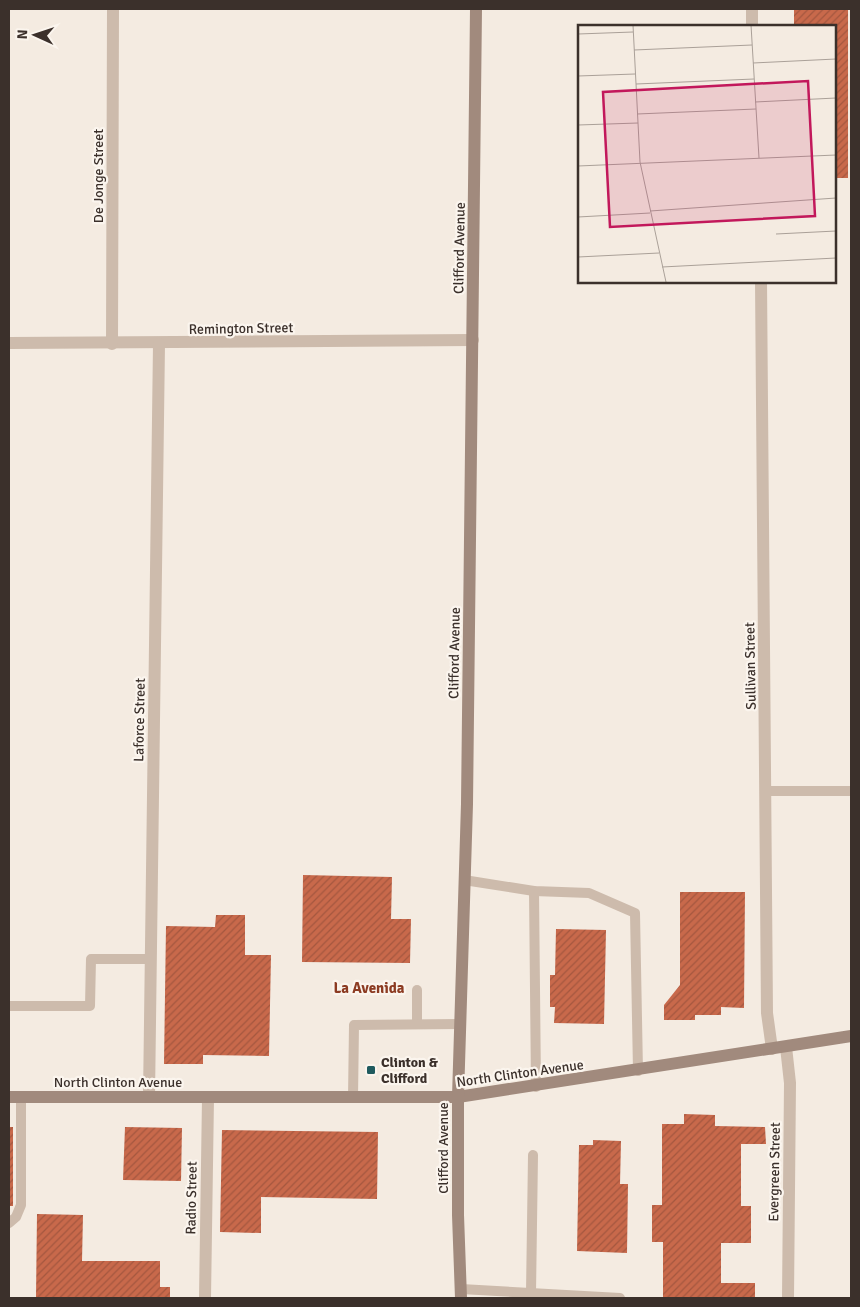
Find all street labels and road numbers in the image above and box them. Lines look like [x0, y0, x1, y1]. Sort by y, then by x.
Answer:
street label: De Jonge Street [90, 129, 107, 223]
street label: Clifford Avenue [450, 202, 469, 294]
street label: Remington Street [189, 319, 293, 338]
street label: Clifford Avenue [445, 607, 464, 699]
street label: Sullivan Street [741, 622, 760, 710]
street label: Laforce Street [130, 678, 149, 762]
street label: North Clinton Avenue [455, 1056, 585, 1091]
street label: North Clinton Avenue [54, 1074, 182, 1091]
street label: Clifford Avenue [435, 1102, 452, 1194]
street label: Evergreen Street [765, 1122, 784, 1222]
street label: Radio Street [182, 1161, 201, 1235]

